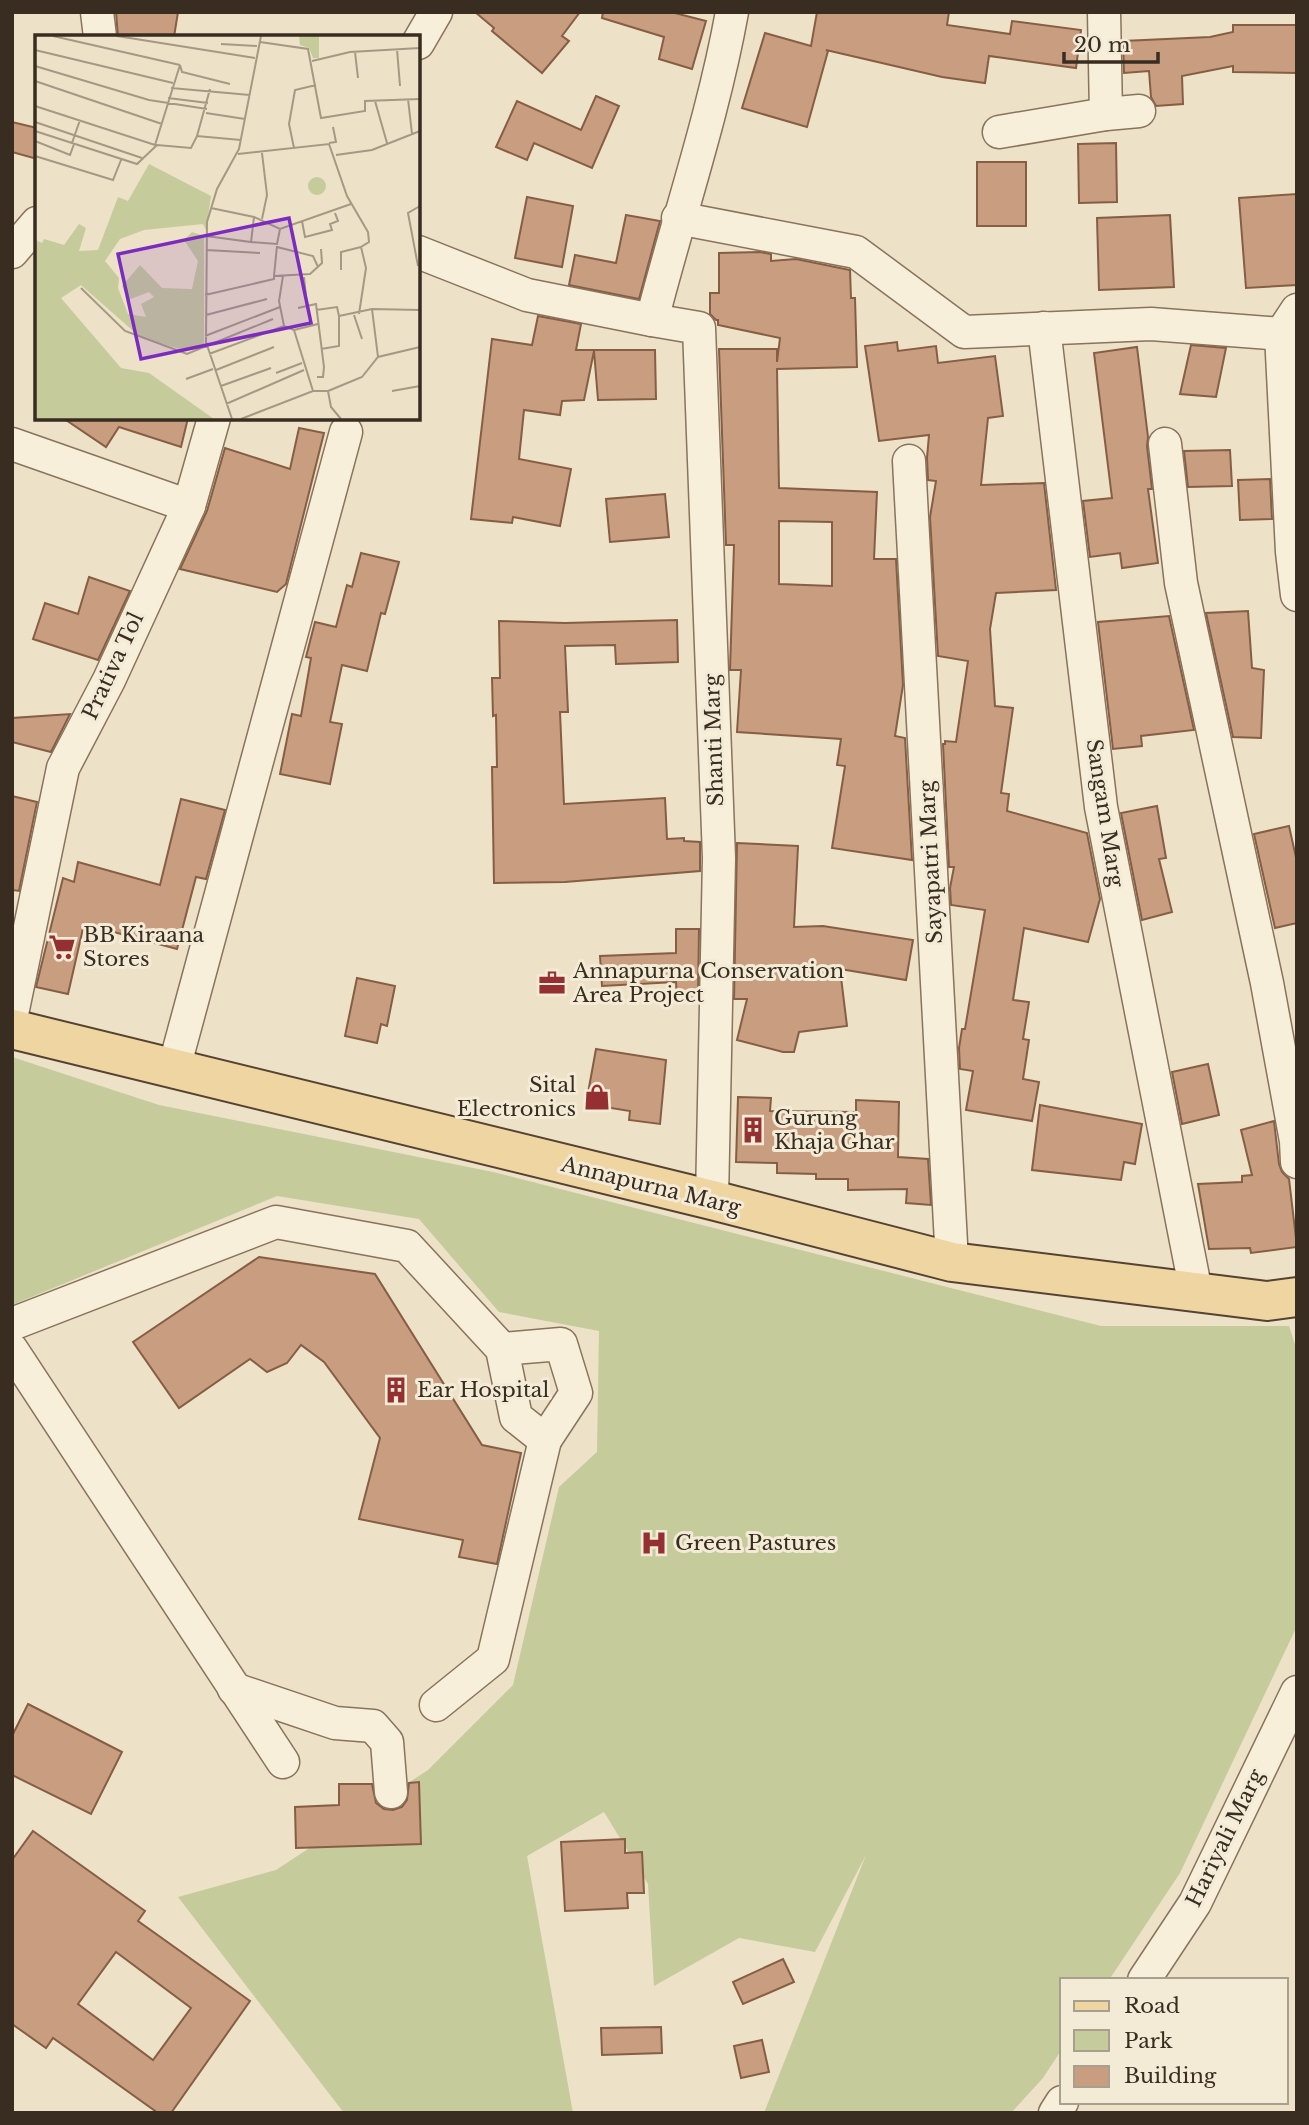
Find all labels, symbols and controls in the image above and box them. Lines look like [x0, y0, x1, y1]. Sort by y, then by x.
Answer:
scale bar [1064, 21, 1158, 65]
text: 20 m [1074, 32, 1131, 58]
inset map [35, 35, 420, 420]
street label: Prativa Tol [77, 608, 149, 724]
street label: Shanti Marg [699, 673, 729, 807]
street label: Sangam Marg [1080, 737, 1130, 889]
street label: Sayapatri Marg [914, 779, 948, 944]
place label: BB Kiraana Stores [83, 922, 204, 972]
supermarket icon: BB Kiraana Stores [47, 932, 77, 962]
place label: Annapurna Conservation Area Project [572, 958, 844, 1008]
office icon: Annapurna Conservation Area Project [537, 968, 567, 998]
place label: Sital Electronics [457, 1072, 576, 1122]
shop icon: Sital Electronics [582, 1082, 612, 1112]
place label: Gurung Khaja Ghar [774, 1105, 895, 1155]
building icon: Gurung Khaja Ghar [738, 1115, 768, 1145]
street label: Annapurna Marg [558, 1151, 744, 1221]
building icon: Ear Hospital [381, 1375, 411, 1405]
place label: Ear Hospital [417, 1377, 549, 1403]
hospital icon: Green Pastures [639, 1528, 669, 1558]
place label: Green Pastures [675, 1530, 836, 1556]
street label: Hariyali Marg [1180, 1764, 1270, 1911]
legend [1060, 1978, 1288, 2104]
text: Road [1124, 1993, 1180, 2019]
text: Park [1124, 2028, 1173, 2054]
text: Building [1124, 2063, 1217, 2089]

